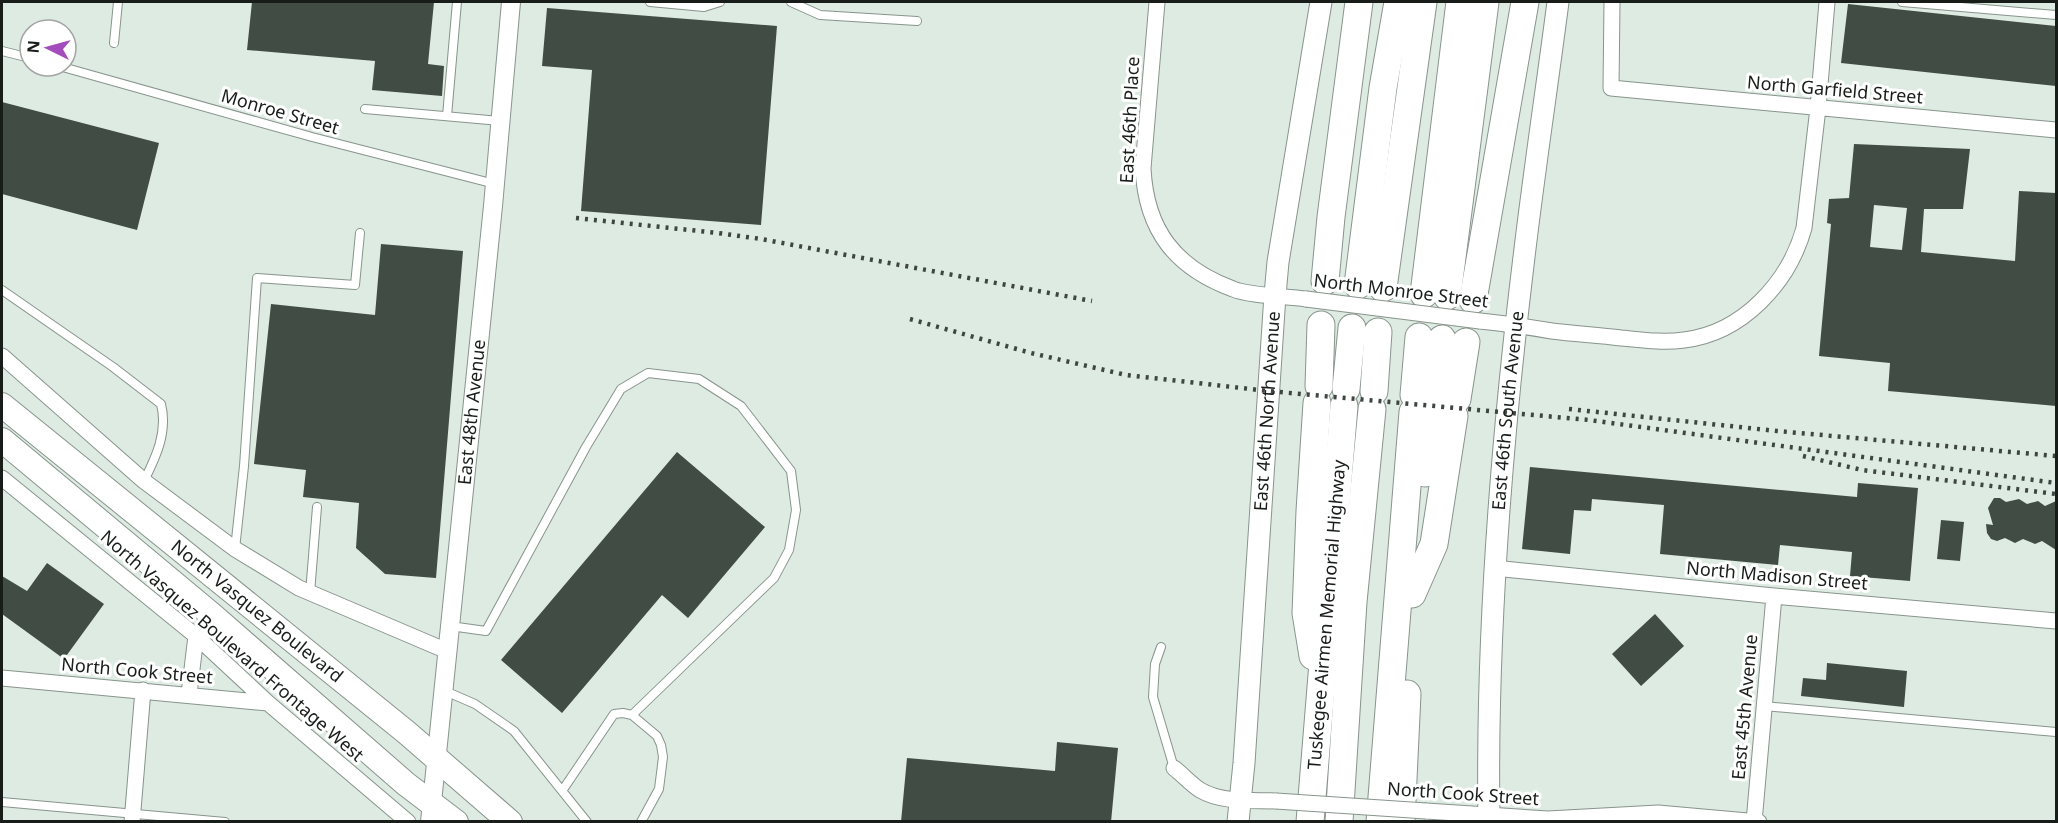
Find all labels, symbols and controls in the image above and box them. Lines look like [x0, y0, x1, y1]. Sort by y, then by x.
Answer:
north arrow [18, 18, 78, 78]
text: N [22, 39, 45, 54]
street label: East 46th Place [1114, 56, 1144, 184]
street label: North Garfield Street [1746, 69, 1925, 109]
street label: Monroe Street [219, 83, 342, 139]
street label: North Monroe Street [1312, 267, 1490, 313]
street label: East 46th North Avenue [1248, 310, 1285, 512]
street label: East 46th South Avenue [1486, 310, 1529, 511]
street label: East 48th Avenue [452, 338, 490, 486]
street label: Tuskegee Airmen Memorial Highway [1301, 458, 1351, 770]
street label: North Vasquez Boulevard Frontage West [96, 524, 370, 767]
street label: North Vasquez Boulevard [167, 534, 348, 687]
street label: North Madison Street [1685, 555, 1869, 595]
street label: East 45th Avenue [1726, 633, 1762, 781]
street label: North Cook Street [60, 651, 214, 689]
street label: North Cook Street [1386, 776, 1540, 810]

